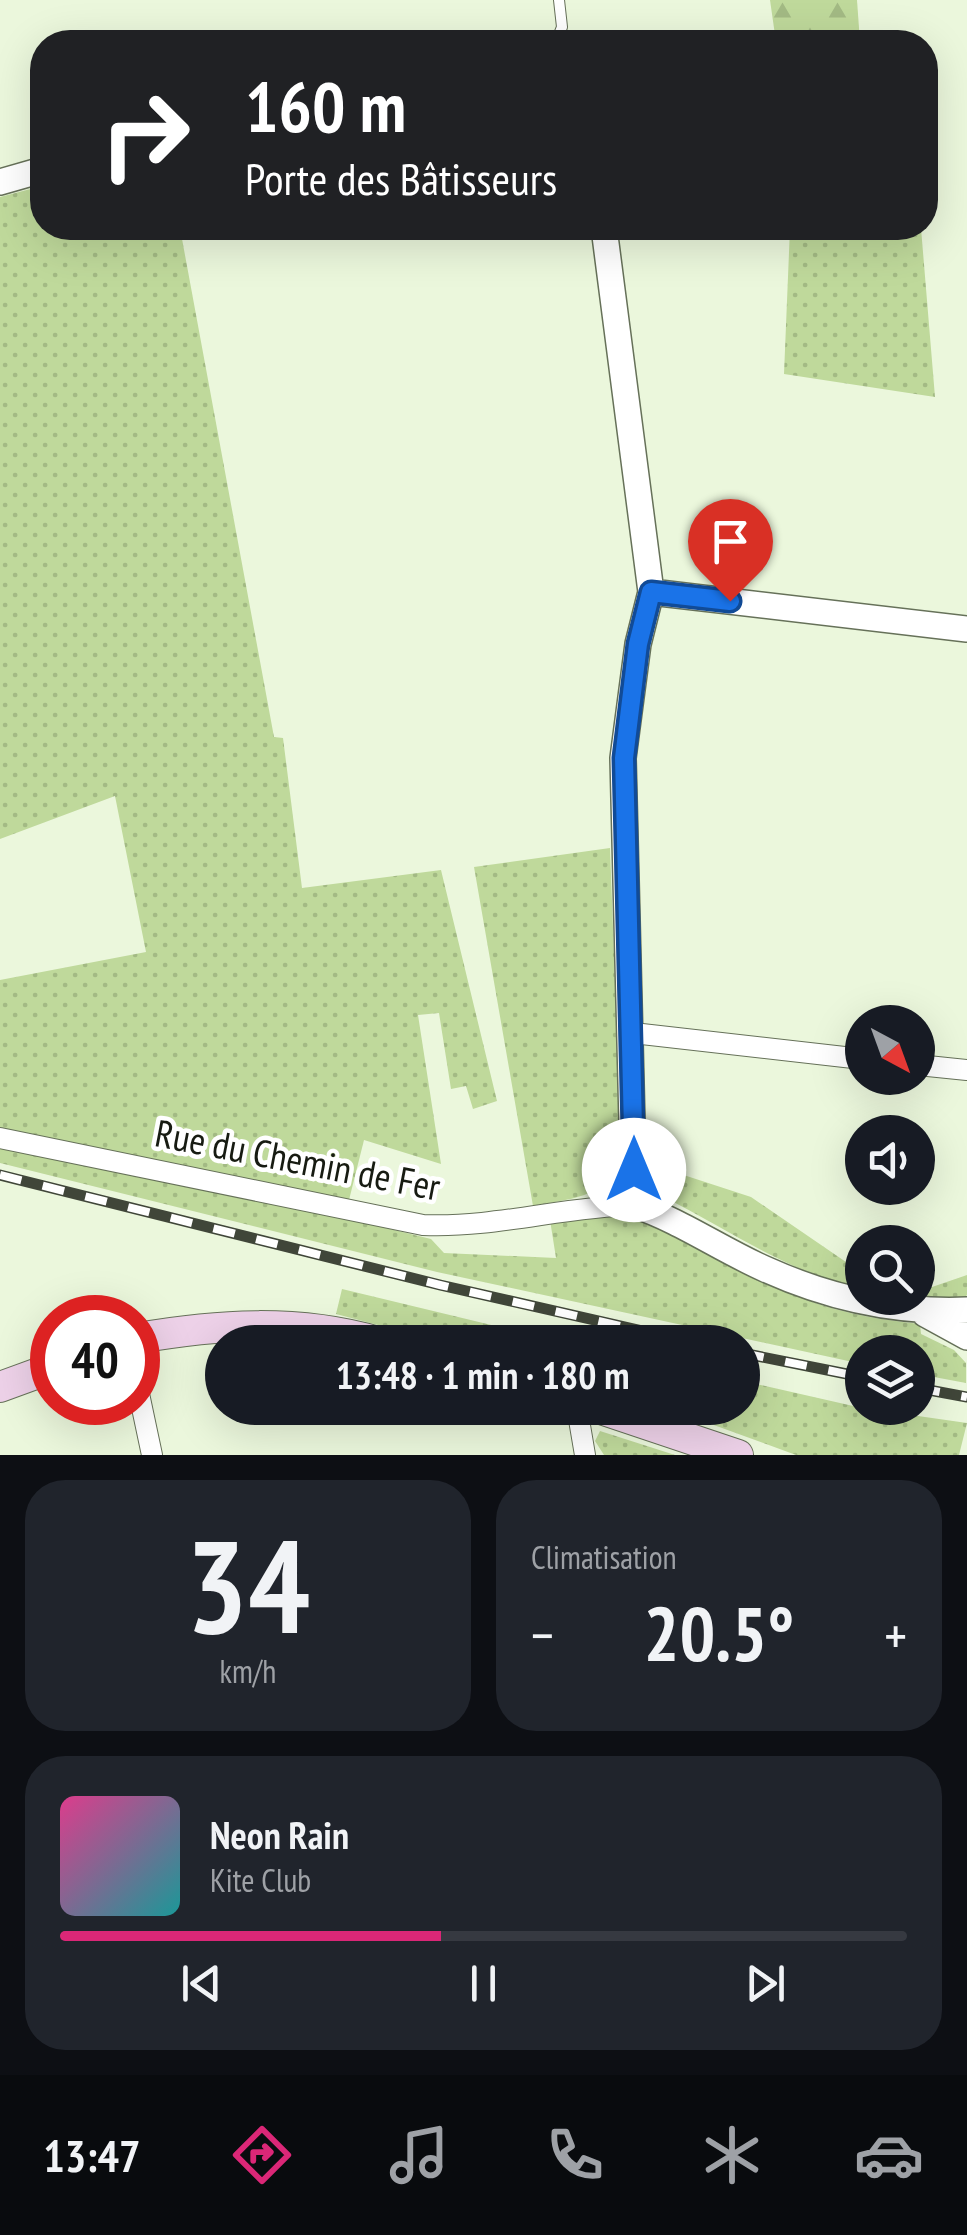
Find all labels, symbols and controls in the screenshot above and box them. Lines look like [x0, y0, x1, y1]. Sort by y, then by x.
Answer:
text: 160 m [245, 61, 406, 151]
icon: right [80, 70, 210, 200]
text: Porte des Bâtisseurs [245, 149, 557, 207]
pin [688, 499, 773, 602]
icon: arrive [703, 514, 758, 569]
north arrow [845, 1005, 935, 1095]
map controls [845, 1005, 935, 1425]
street label: Rue du Chemin de Fer [151, 1107, 445, 1211]
button: sound [845, 1115, 935, 1205]
position arrow [582, 1118, 686, 1222]
button: search [845, 1225, 935, 1315]
speed limit sign: 40 [30, 1295, 160, 1425]
button: layers [845, 1335, 935, 1425]
text: 13:48 · 1 min · 180 m [336, 1350, 629, 1399]
text: 34 [186, 1501, 310, 1669]
text: Climatisation [531, 1536, 677, 1578]
text: 20.5° [644, 1585, 794, 1682]
text: − [531, 1599, 554, 1670]
text: + [884, 1599, 907, 1670]
text: km/h [220, 1650, 276, 1692]
text: Neon Rain [210, 1810, 349, 1859]
text: Kite Club [210, 1859, 311, 1901]
icon: previous [174, 1956, 229, 2011]
icon: pause [456, 1956, 511, 2011]
icon: next [738, 1956, 793, 2011]
icon: directions [227, 2120, 297, 2190]
icon: music [384, 2120, 454, 2190]
icon: phone [540, 2120, 610, 2190]
icon: climate [697, 2120, 767, 2190]
icon: car [854, 2120, 924, 2190]
text: 13:47 [43, 2126, 141, 2184]

